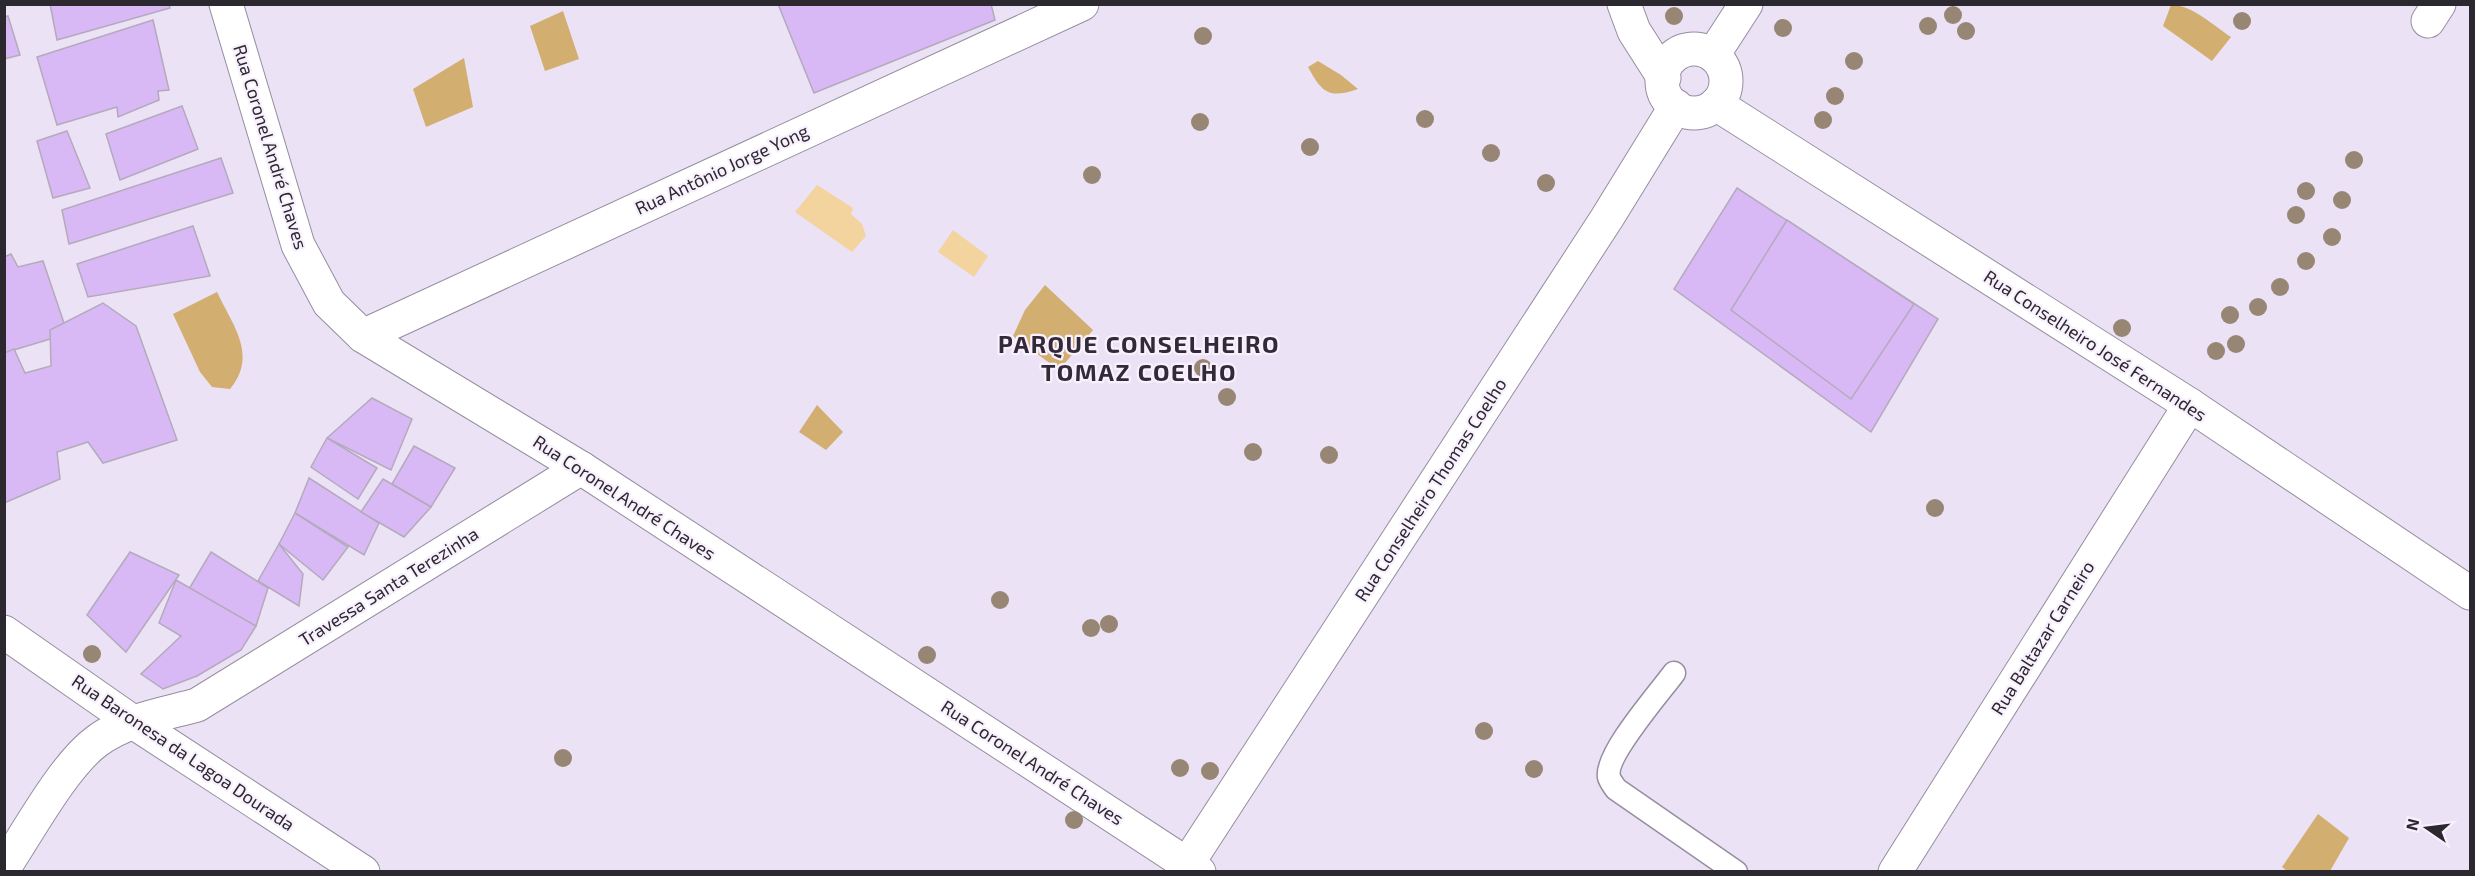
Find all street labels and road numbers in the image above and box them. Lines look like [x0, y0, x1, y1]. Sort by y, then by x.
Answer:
street label: Rua Coronel André Chaves [229, 42, 313, 252]
street label: Rua Antônio Jorge Yong [631, 119, 812, 219]
street label: Rua Conselheiro José Fernandes [1980, 265, 2211, 426]
street label: Rua Conselheiro Thomas Coelho [1350, 374, 1511, 605]
street label: Rua Coronel André Chaves [529, 430, 720, 564]
street label: Travessa Santa Terezinha [295, 522, 482, 650]
street label: Rua Baltazar Carneiro [1986, 556, 2098, 719]
street label: Rua Baronesa da Lagoa Dourada [68, 669, 299, 835]
street label: Rua Coronel André Chaves [937, 695, 1128, 829]

